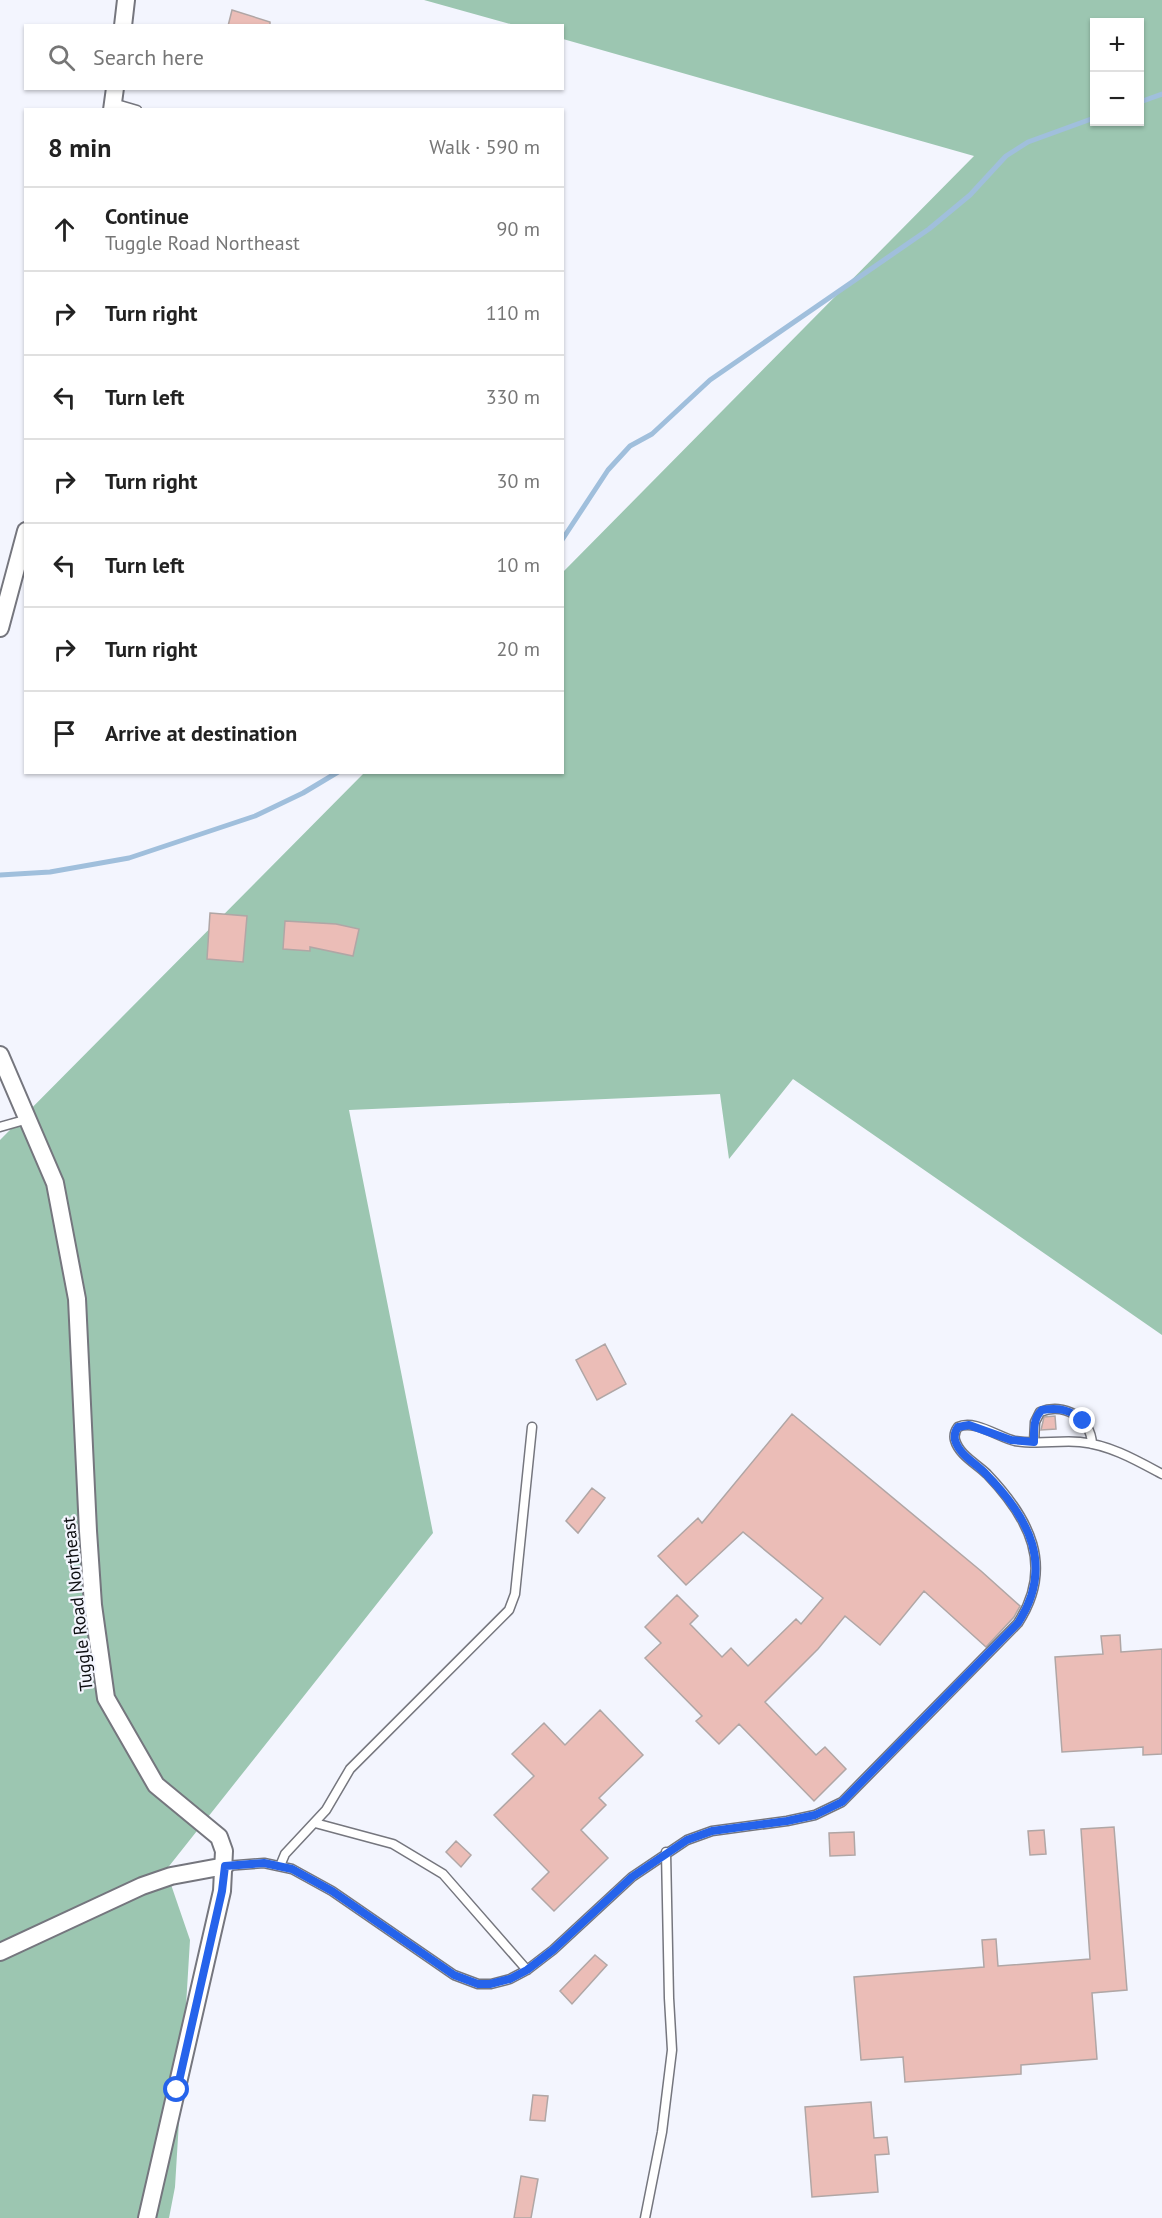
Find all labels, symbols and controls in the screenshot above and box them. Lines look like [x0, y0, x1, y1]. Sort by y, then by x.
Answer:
map controls [1090, 18, 1144, 126]
button: + [1090, 18, 1144, 72]
search box [24, 24, 564, 90]
icon: search [45, 41, 78, 74]
text: Search here [93, 43, 204, 71]
button: − [1090, 72, 1144, 126]
text: 8 min [48, 131, 111, 164]
text: Walk · 590 m [429, 134, 540, 160]
text: Continue [105, 202, 189, 230]
icon: ahead [48, 213, 81, 246]
text: 90 m [497, 216, 540, 242]
text: Tuggle Road Northeast [105, 230, 300, 256]
icon: right [48, 297, 81, 330]
text: Turn right [105, 299, 197, 327]
text: 110 m [486, 300, 540, 326]
icon: left [48, 381, 81, 414]
text: Turn left [105, 383, 185, 411]
text: 330 m [486, 384, 540, 410]
icon: right [48, 465, 81, 498]
text: Turn right [105, 467, 197, 495]
text: 30 m [497, 468, 540, 494]
icon: left [48, 549, 81, 582]
text: Turn left [105, 551, 185, 579]
text: 10 m [497, 552, 540, 578]
icon: right [48, 633, 81, 666]
text: Turn right [105, 635, 197, 663]
text: 20 m [497, 636, 540, 662]
icon: arrive [48, 717, 81, 750]
text: Arrive at destination [105, 719, 297, 747]
route end [1069, 1407, 1095, 1433]
street label: Tuggle Road Northeast [56, 1516, 98, 1692]
route start [163, 2076, 189, 2102]

